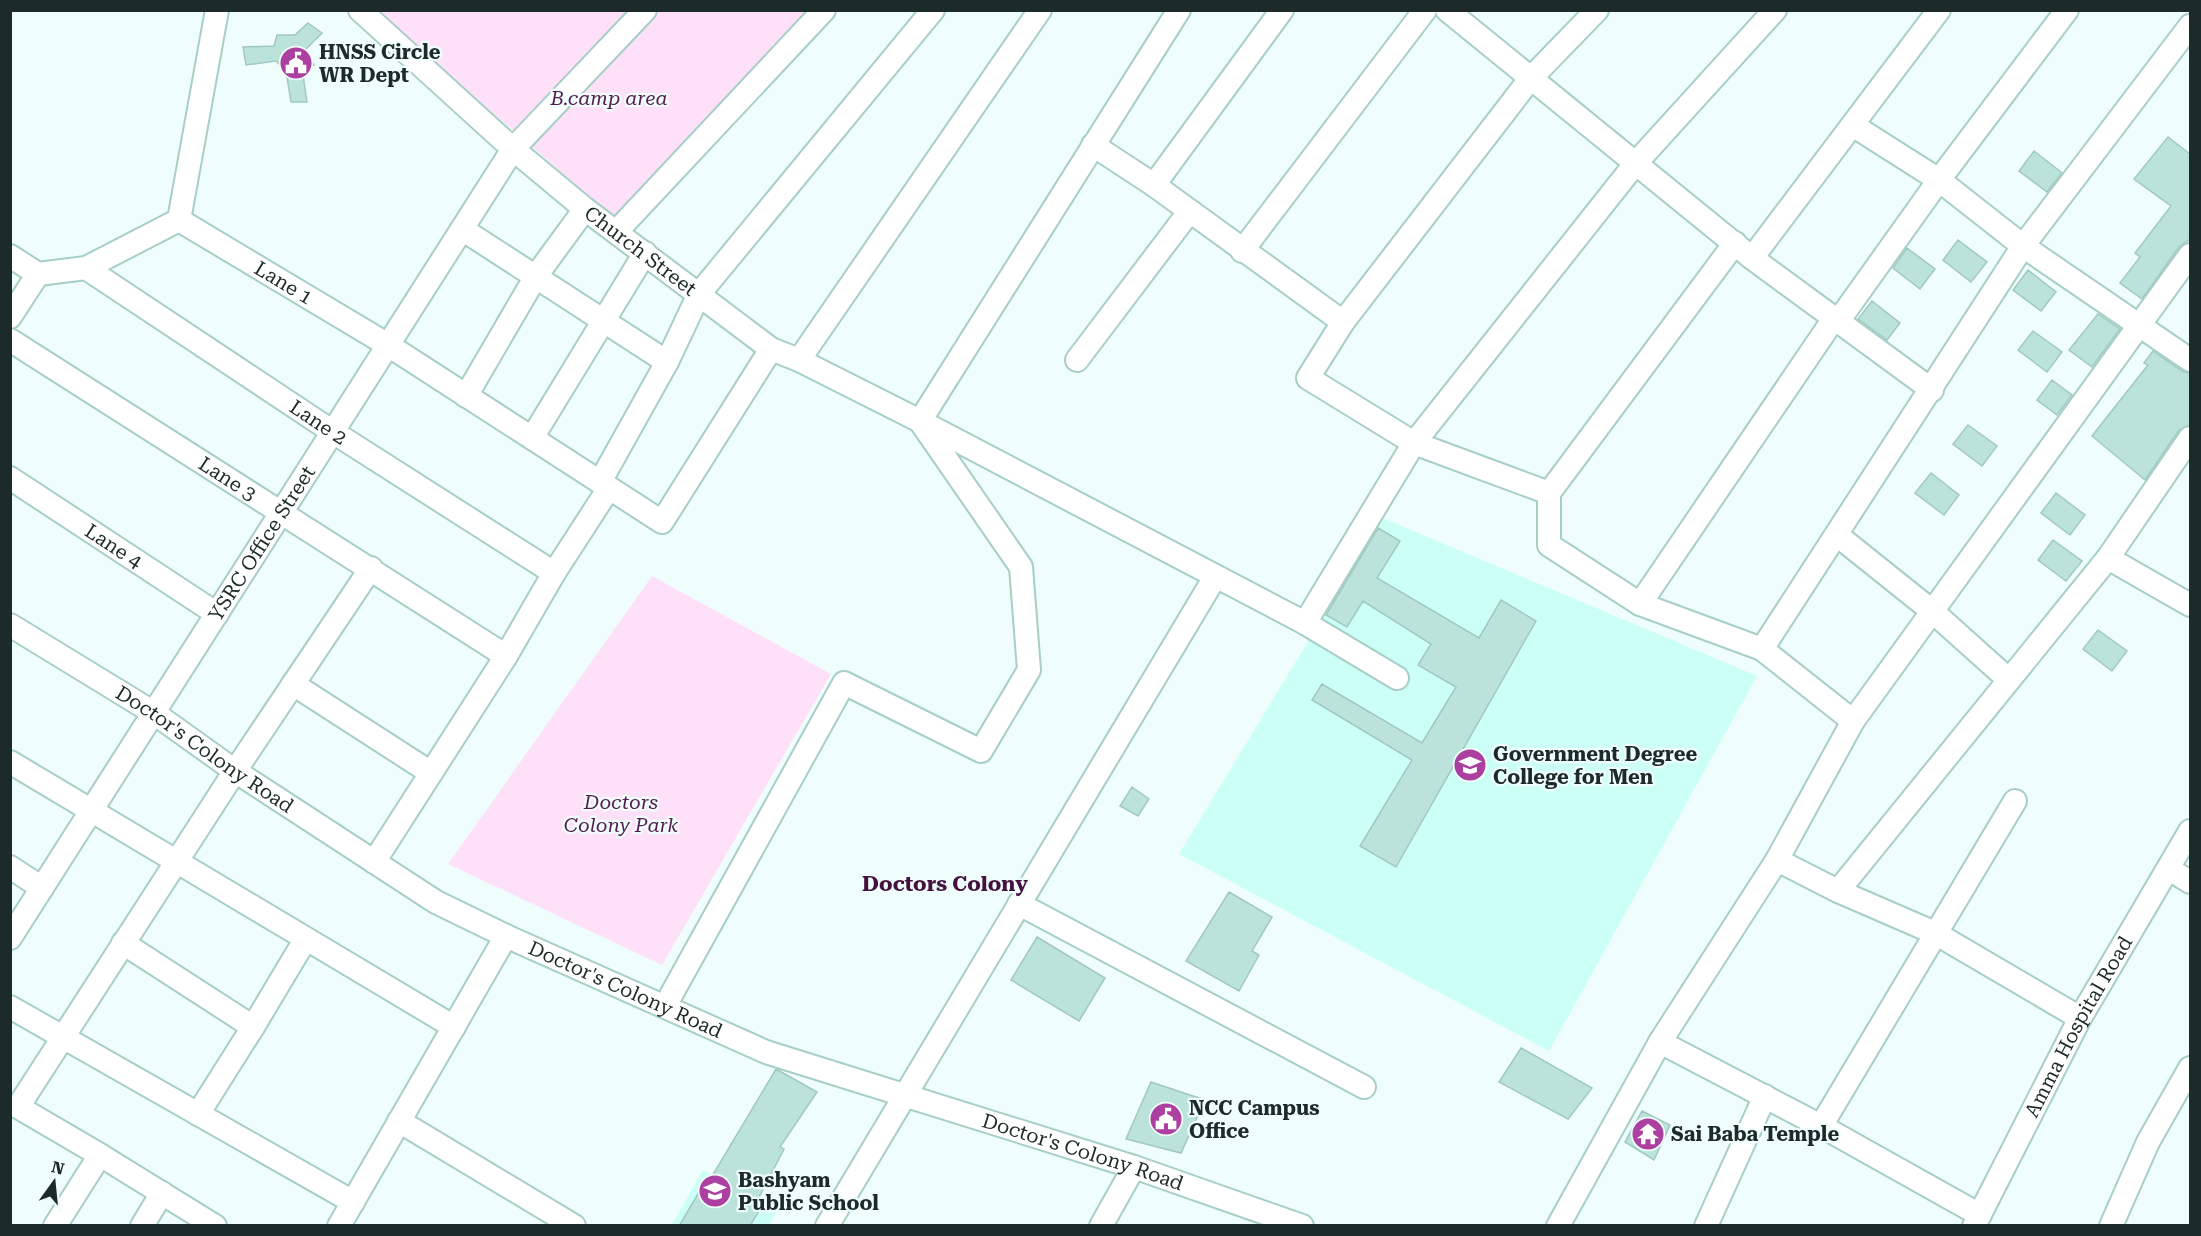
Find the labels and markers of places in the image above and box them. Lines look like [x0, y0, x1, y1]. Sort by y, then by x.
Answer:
place label: HNSS Circle WR Dept [319, 40, 441, 87]
public building icon: HNSS Circle WR Dept [278, 45, 314, 81]
place label: Government Degree College for Men [1493, 742, 1697, 789]
school or university icon: Government Degree College for Men [1452, 747, 1488, 783]
place label: NCC Campus Office [1189, 1096, 1320, 1143]
public building icon: NCC Campus Office [1148, 1101, 1184, 1137]
temple icon: Sai Baba Temple [1630, 1116, 1666, 1152]
place label: Sai Baba Temple [1671, 1122, 1839, 1146]
place label: Bashyam Public School [738, 1168, 879, 1215]
school or university icon: Bashyam Public School [697, 1173, 733, 1209]

